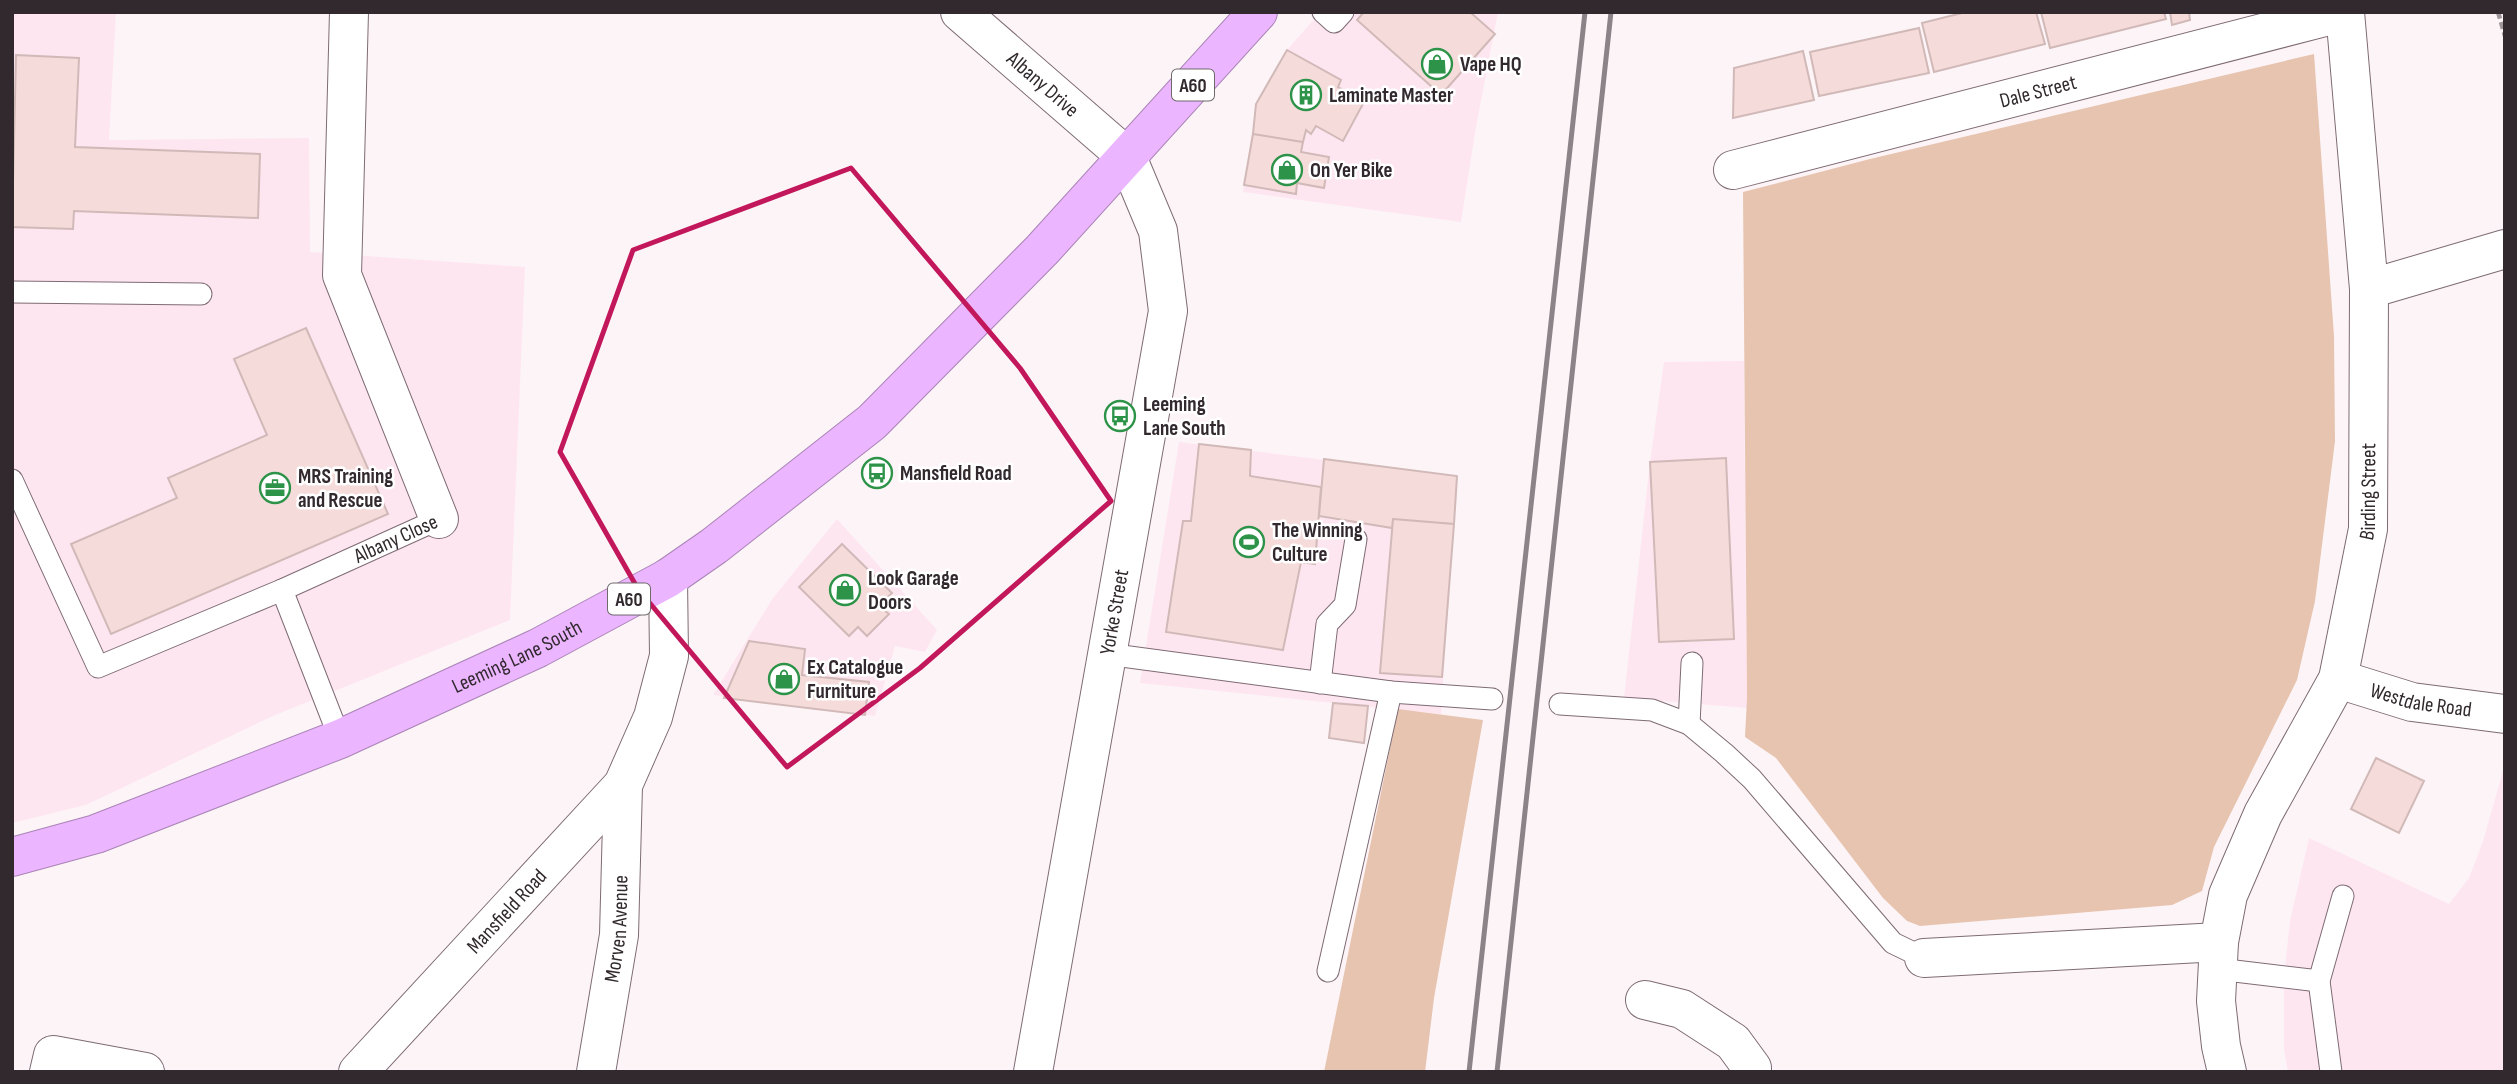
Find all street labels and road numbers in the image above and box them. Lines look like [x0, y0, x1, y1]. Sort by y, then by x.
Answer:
street label: Albany Drive [1001, 46, 1084, 122]
road number: A60 [1172, 69, 1214, 100]
street label: Dale Street [1997, 70, 2079, 114]
street label: Birding Street [2354, 443, 2381, 542]
street label: Albany Close [349, 509, 442, 569]
street label: Yorke Street [1095, 567, 1134, 657]
road number: A60 [608, 584, 650, 614]
street label: Leeming Lane South [448, 615, 586, 699]
street label: Westdale Road [2367, 678, 2473, 723]
street label: Mansfield Road [462, 864, 552, 959]
street label: Morven Avenue [599, 875, 634, 984]

